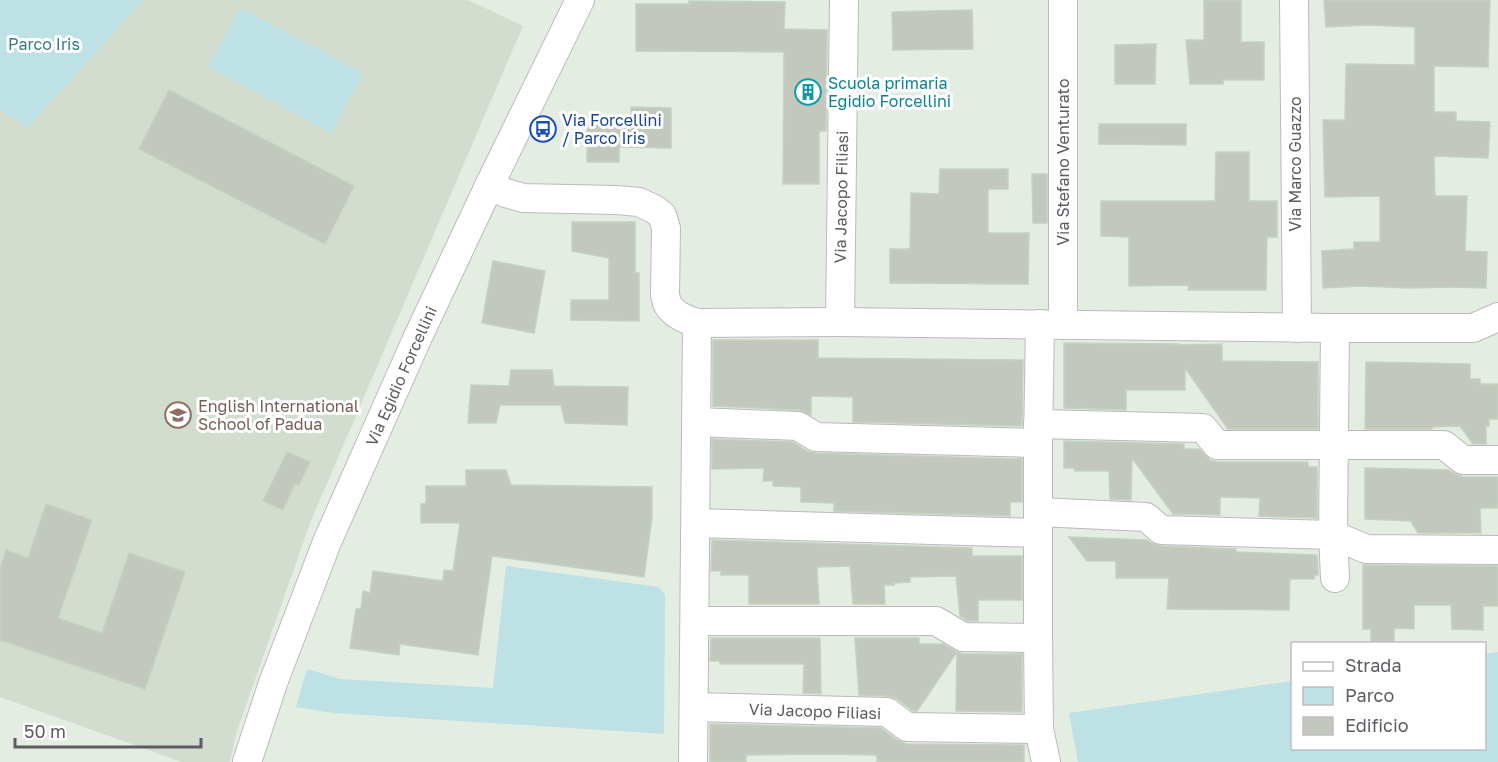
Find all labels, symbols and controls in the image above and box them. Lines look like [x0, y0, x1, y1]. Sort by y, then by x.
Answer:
park label: Parco Iris [8, 34, 80, 54]
place label: Scuola primaria Egidio Forcellini [828, 73, 951, 111]
building icon: Scuola primaria Egidio Forcellini [793, 77, 823, 107]
street label: Via Stefano Venturato [1053, 78, 1073, 246]
street label: Via Marco Guazzo [1285, 96, 1305, 232]
place label: Via Forcellini / Parco Iris [562, 110, 662, 148]
bus stop icon: Via Forcellini / Parco Iris [528, 114, 558, 144]
street label: Via Jacopo Filiasi [830, 130, 852, 264]
street label: Via Egidio Forcellini [361, 303, 441, 449]
place label: English International School of Padua [198, 396, 359, 434]
school or university icon: English International School of Padua [163, 400, 193, 430]
legend [1291, 642, 1486, 750]
text: Strada [1345, 654, 1402, 676]
text: Parco [1345, 684, 1394, 706]
street label: Via Jacopo Filiasi [748, 699, 882, 723]
scale bar [15, 711, 201, 749]
text: Edificio [1345, 714, 1409, 736]
text: 50 m [24, 720, 66, 742]

